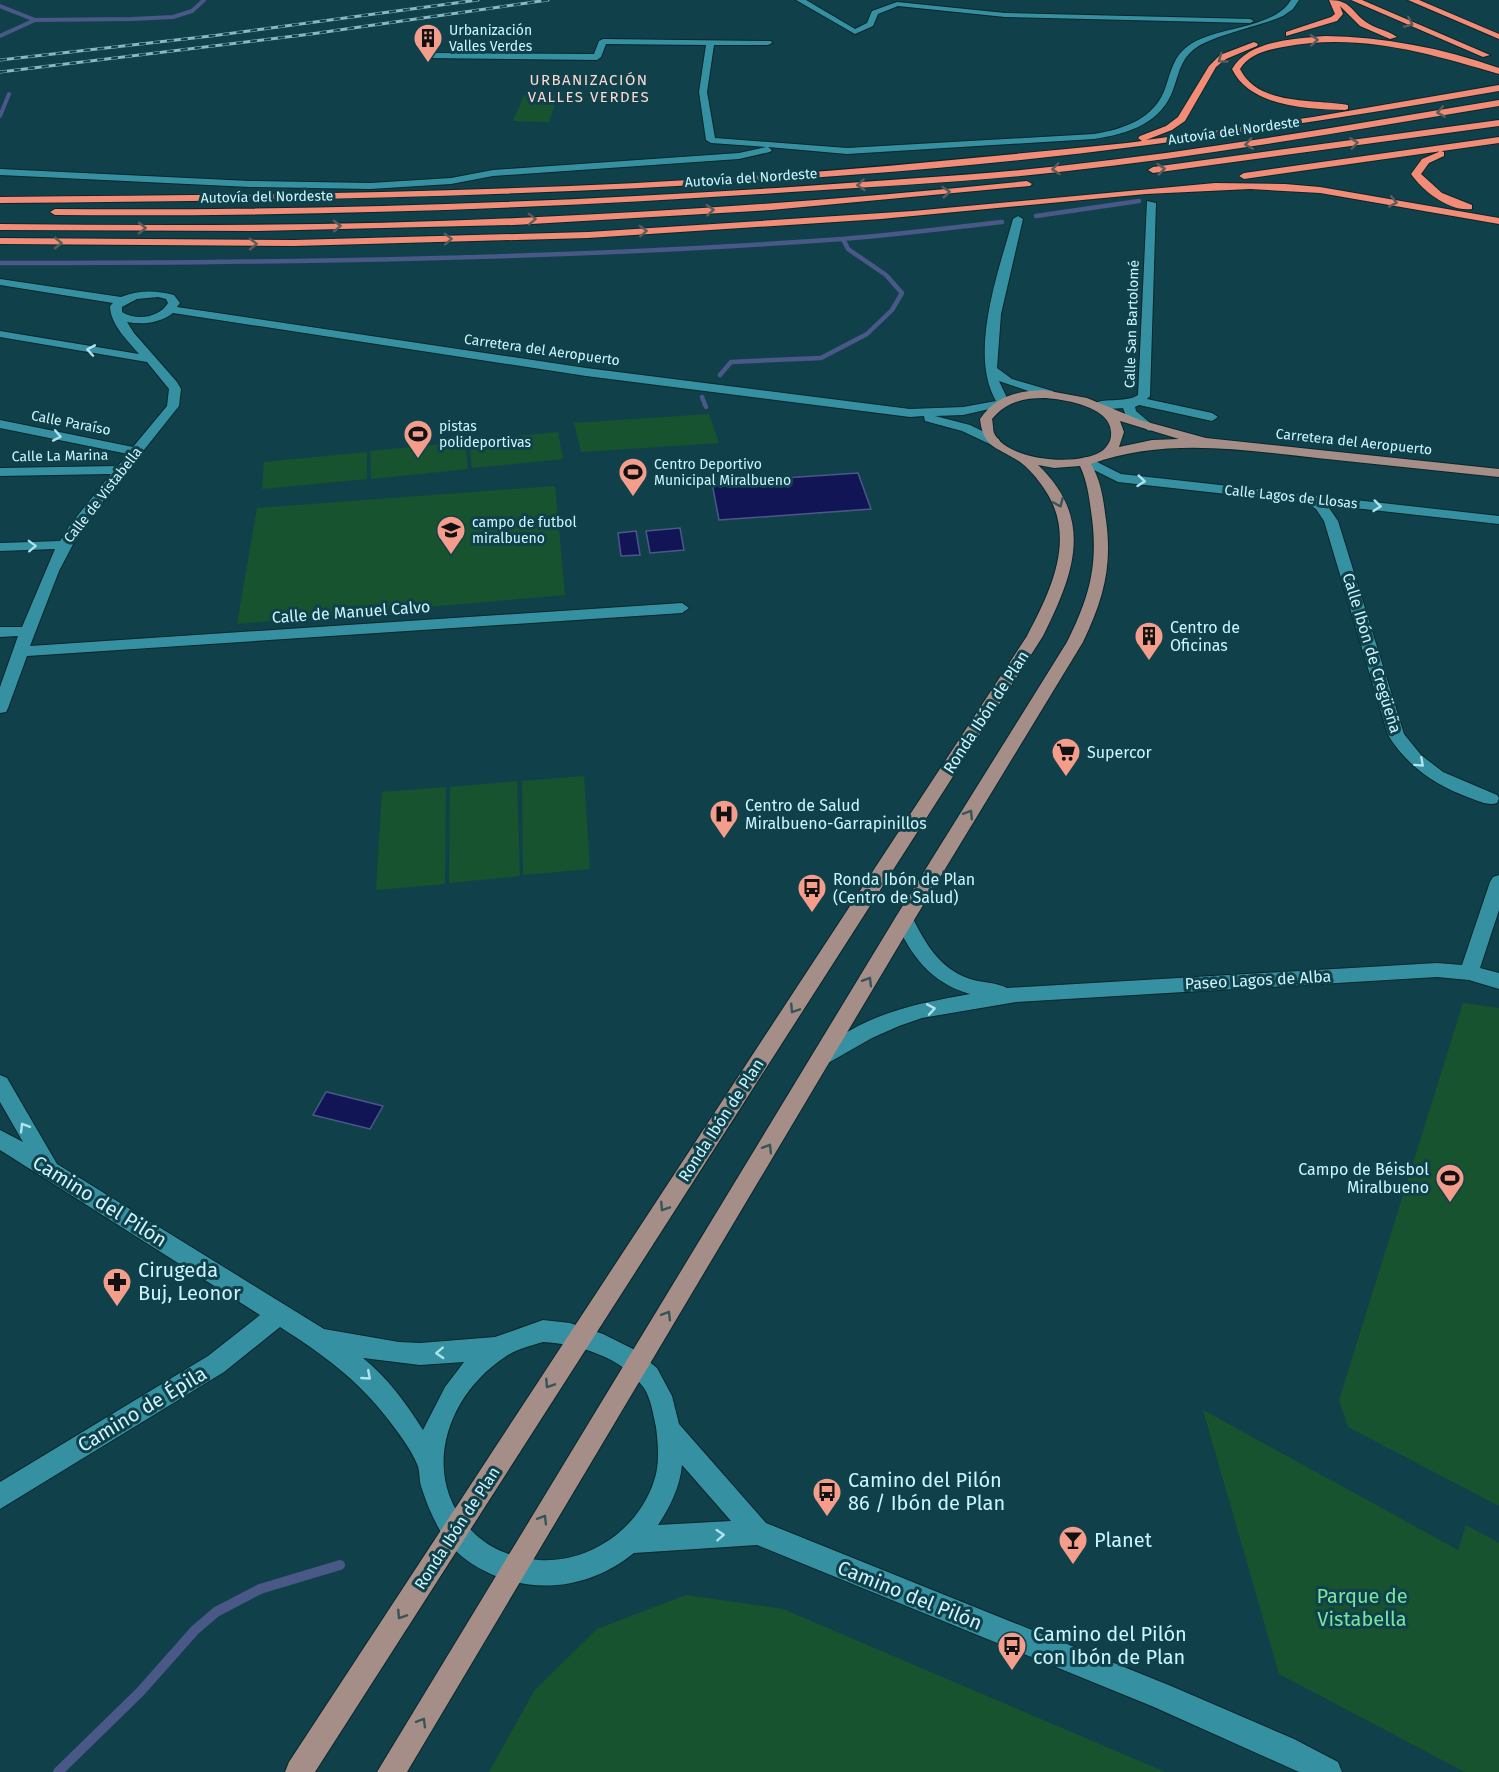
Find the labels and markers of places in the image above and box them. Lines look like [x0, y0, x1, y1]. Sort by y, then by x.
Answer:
building icon: Urbanización Valles Verdes [412, 22, 444, 64]
place label: Urbanización Valles Verdes [449, 22, 533, 55]
sports icon: pistas polideportivas [402, 418, 434, 460]
place label: pistas polideportivas [439, 418, 532, 451]
sports icon: Centro Deportivo Municipal Miralbueno [617, 456, 649, 498]
place label: Centro Deportivo Municipal Miralbueno [654, 456, 791, 489]
school or university icon: campo de futbol miralbueno [435, 514, 467, 556]
place label: campo de futbol miralbueno [472, 514, 577, 547]
place label: Centro de Oficinas [1170, 618, 1240, 655]
building icon: Centro de Oficinas [1133, 620, 1165, 662]
supermarket icon: Supercor [1050, 736, 1082, 778]
place label: Supercor [1087, 743, 1153, 762]
place label: Centro de Salud Miralbueno-Garrapinillos [745, 796, 927, 833]
hospital icon: Centro de Salud Miralbueno-Garrapinillos [708, 798, 740, 840]
place label: Ronda Ibón de Plan (Centro de Salud) [833, 870, 975, 907]
bus stop icon: Ronda Ibón de Plan (Centro de Salud) [796, 872, 828, 914]
place label: Campo de Béisbol Miralbueno [1298, 1160, 1429, 1197]
sports icon: Campo de Béisbol Miralbueno [1434, 1162, 1466, 1204]
place label: Cirugeda Buj, Leonor [138, 1258, 241, 1305]
pharmacy icon: Cirugeda Buj, Leonor [101, 1266, 133, 1308]
place label: Camino del Pilón 86 / Ibón de Plan [848, 1468, 1005, 1515]
bus stop icon: Camino del Pilón 86 / Ibón de Plan [811, 1476, 843, 1518]
bar icon: Planet [1057, 1524, 1089, 1566]
place label: Planet [1094, 1528, 1153, 1552]
place label: Camino del Pilón con Ibón de Plan [1033, 1622, 1187, 1669]
bus stop icon: Camino del Pilón con Ibón de Plan [996, 1630, 1028, 1672]

